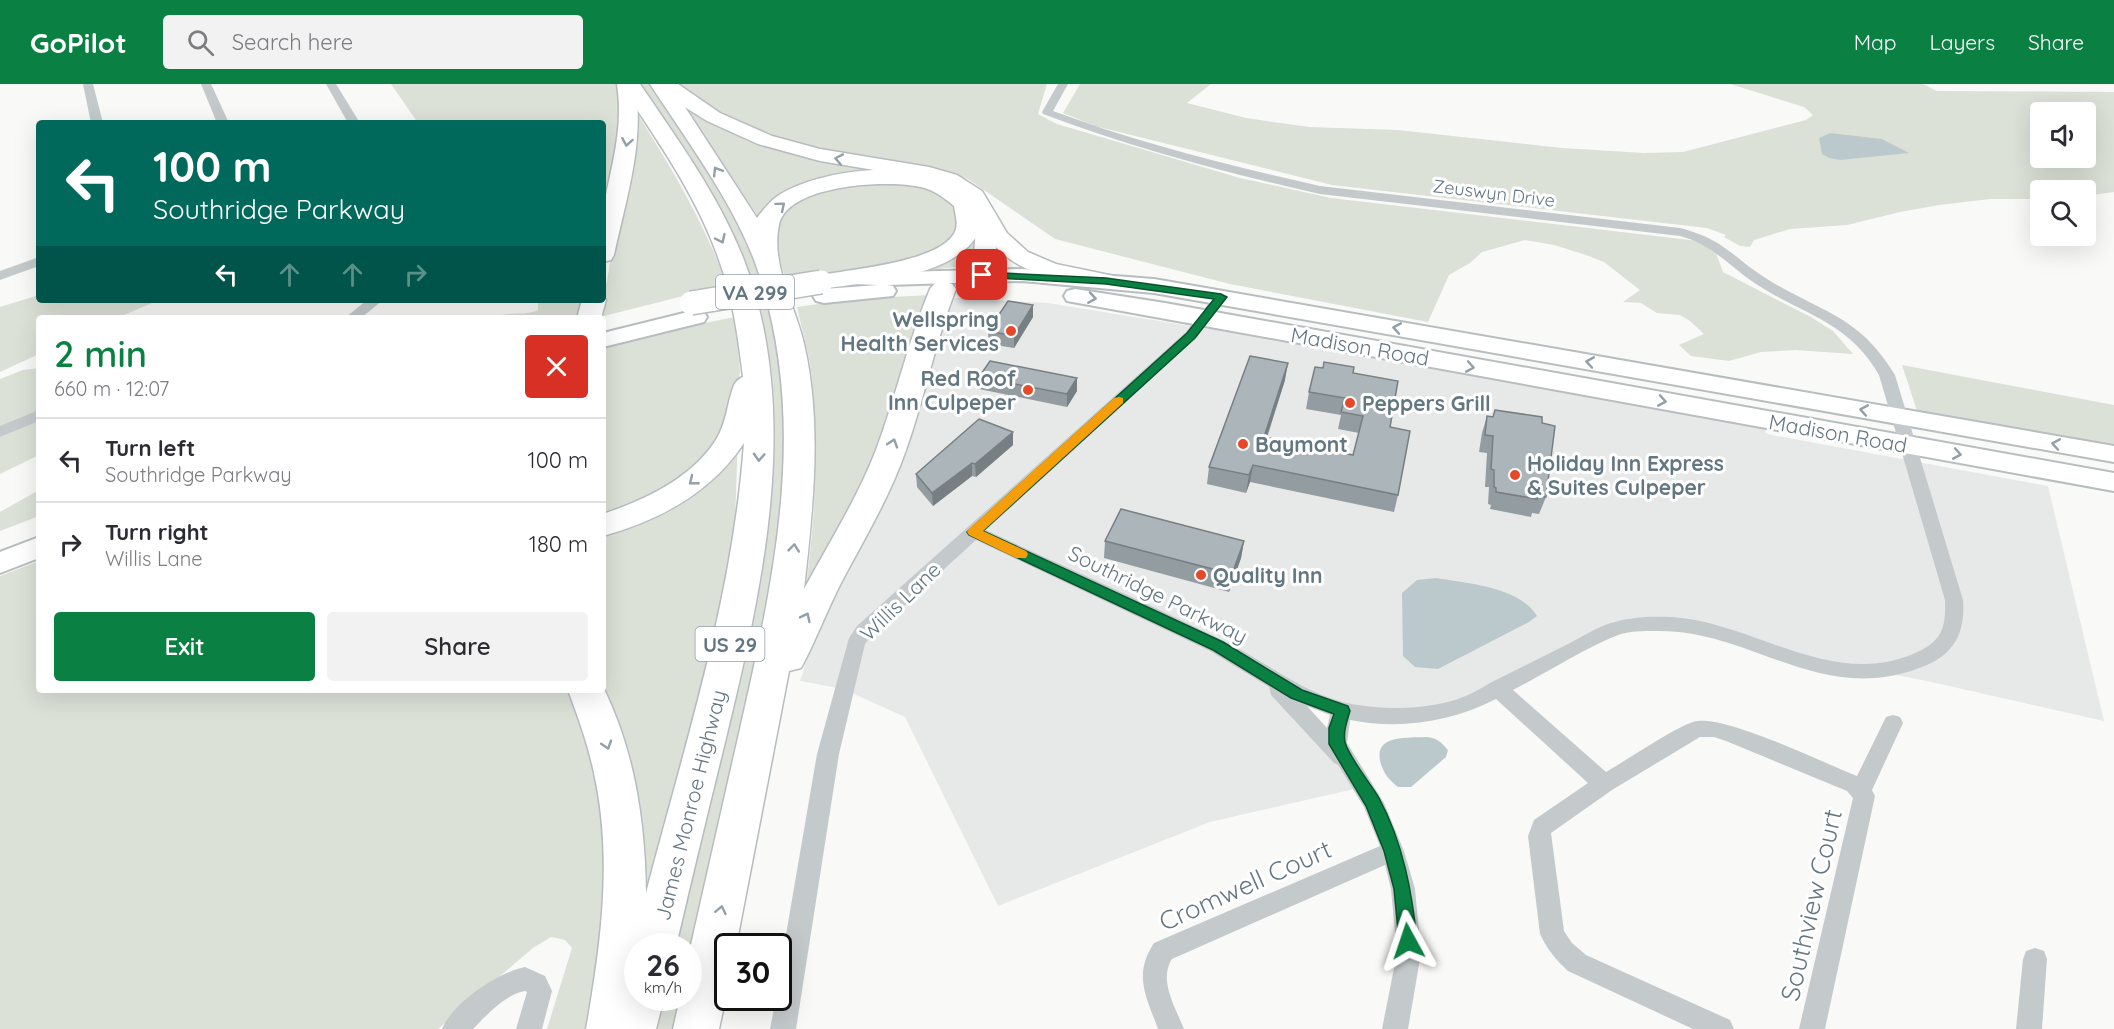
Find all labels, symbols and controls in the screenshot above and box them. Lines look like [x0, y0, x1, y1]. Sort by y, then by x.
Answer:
search box [163, 15, 583, 69]
text: GoPilot [30, 25, 127, 60]
icon: search [184, 26, 217, 59]
text: Search here [232, 28, 353, 56]
text: Map [1854, 29, 1897, 55]
text: Layers [1930, 29, 1995, 55]
text: Share [2028, 29, 2084, 55]
map controls [2030, 102, 2096, 246]
button: sound [2030, 102, 2096, 168]
one-way arrow [621, 136, 634, 146]
text: 100 m [153, 140, 271, 193]
icon: left [54, 144, 132, 222]
one-way arrow [834, 153, 844, 166]
one-way arrow [713, 167, 724, 178]
street label: Zeuswyn Drive [1432, 174, 1556, 212]
button: search [2030, 180, 2096, 246]
text: Southridge Parkway [153, 192, 405, 226]
one-way arrow [774, 202, 785, 213]
one-way arrow [714, 232, 726, 243]
pin [956, 249, 1007, 300]
icon: left [210, 258, 243, 291]
icon: ahead [273, 258, 306, 291]
icon: ahead [336, 258, 369, 291]
icon: right [399, 258, 432, 291]
icon: arrive [965, 258, 998, 291]
road number: VA 299 [716, 275, 794, 309]
one-way arrow [1087, 292, 1096, 304]
place label: Wellspring Health Services [841, 306, 999, 356]
street label: Madison Road [1289, 321, 1431, 371]
one-way arrow [1393, 322, 1403, 335]
marker: Wellspring Health Services [1004, 324, 1018, 338]
text: 2 min [54, 331, 147, 376]
button: close [525, 335, 588, 398]
one-way arrow [1585, 356, 1594, 368]
one-way arrow [1465, 360, 1474, 372]
place label: Red Roof Inn Culpeper [888, 365, 1017, 415]
text: 660 m · 12:07 [54, 376, 169, 401]
marker: Red Roof Inn Culpeper [1021, 383, 1035, 397]
place label: Peppers Grill [1362, 390, 1491, 416]
one-way arrow [1656, 394, 1666, 407]
marker: Peppers Grill [1343, 396, 1357, 410]
one-way arrow [1860, 404, 1870, 417]
street label: Madison Road [1767, 408, 1909, 458]
place label: Baymont [1255, 431, 1348, 457]
text: Turn left [105, 434, 195, 462]
marker: Baymont [1236, 437, 1250, 451]
one-way arrow [886, 438, 898, 449]
one-way arrow [2052, 438, 2062, 451]
icon: left [54, 444, 87, 477]
text: 100 m [528, 446, 588, 474]
one-way arrow [1952, 447, 1962, 460]
place label: Holiday Inn Express & Suites Culpeper [1527, 450, 1724, 500]
one-way arrow [752, 452, 765, 461]
text: Southridge Parkway [105, 462, 292, 487]
marker: Holiday Inn Express & Suites Culpeper [1508, 468, 1522, 482]
one-way arrow [689, 474, 700, 485]
text: Turn right [105, 518, 209, 546]
icon: right [54, 528, 87, 561]
text: 180 m [529, 530, 588, 558]
street label: Southridge Parkway [1064, 539, 1252, 649]
one-way arrow [787, 543, 800, 553]
text: Willis Lane [105, 546, 203, 571]
street label: Willis Lane [854, 556, 946, 646]
place label: Quality Inn [1213, 562, 1323, 588]
marker: Quality Inn [1194, 568, 1208, 582]
button: Exit [54, 612, 315, 681]
button: Share [327, 612, 588, 681]
one-way arrow [799, 612, 811, 623]
road number: US 29 [696, 627, 764, 661]
street label: James Monroe Highway [649, 687, 731, 923]
one-way arrow [600, 739, 612, 750]
street label: Southview Court [1773, 806, 1849, 1004]
street label: Cromwell Court [1154, 832, 1336, 938]
one-way arrow [714, 905, 727, 915]
position arrow [1376, 909, 1440, 973]
speed limit sign: 30 [714, 933, 792, 1011]
text: 26 [646, 946, 680, 984]
text: km/h [644, 978, 682, 997]

